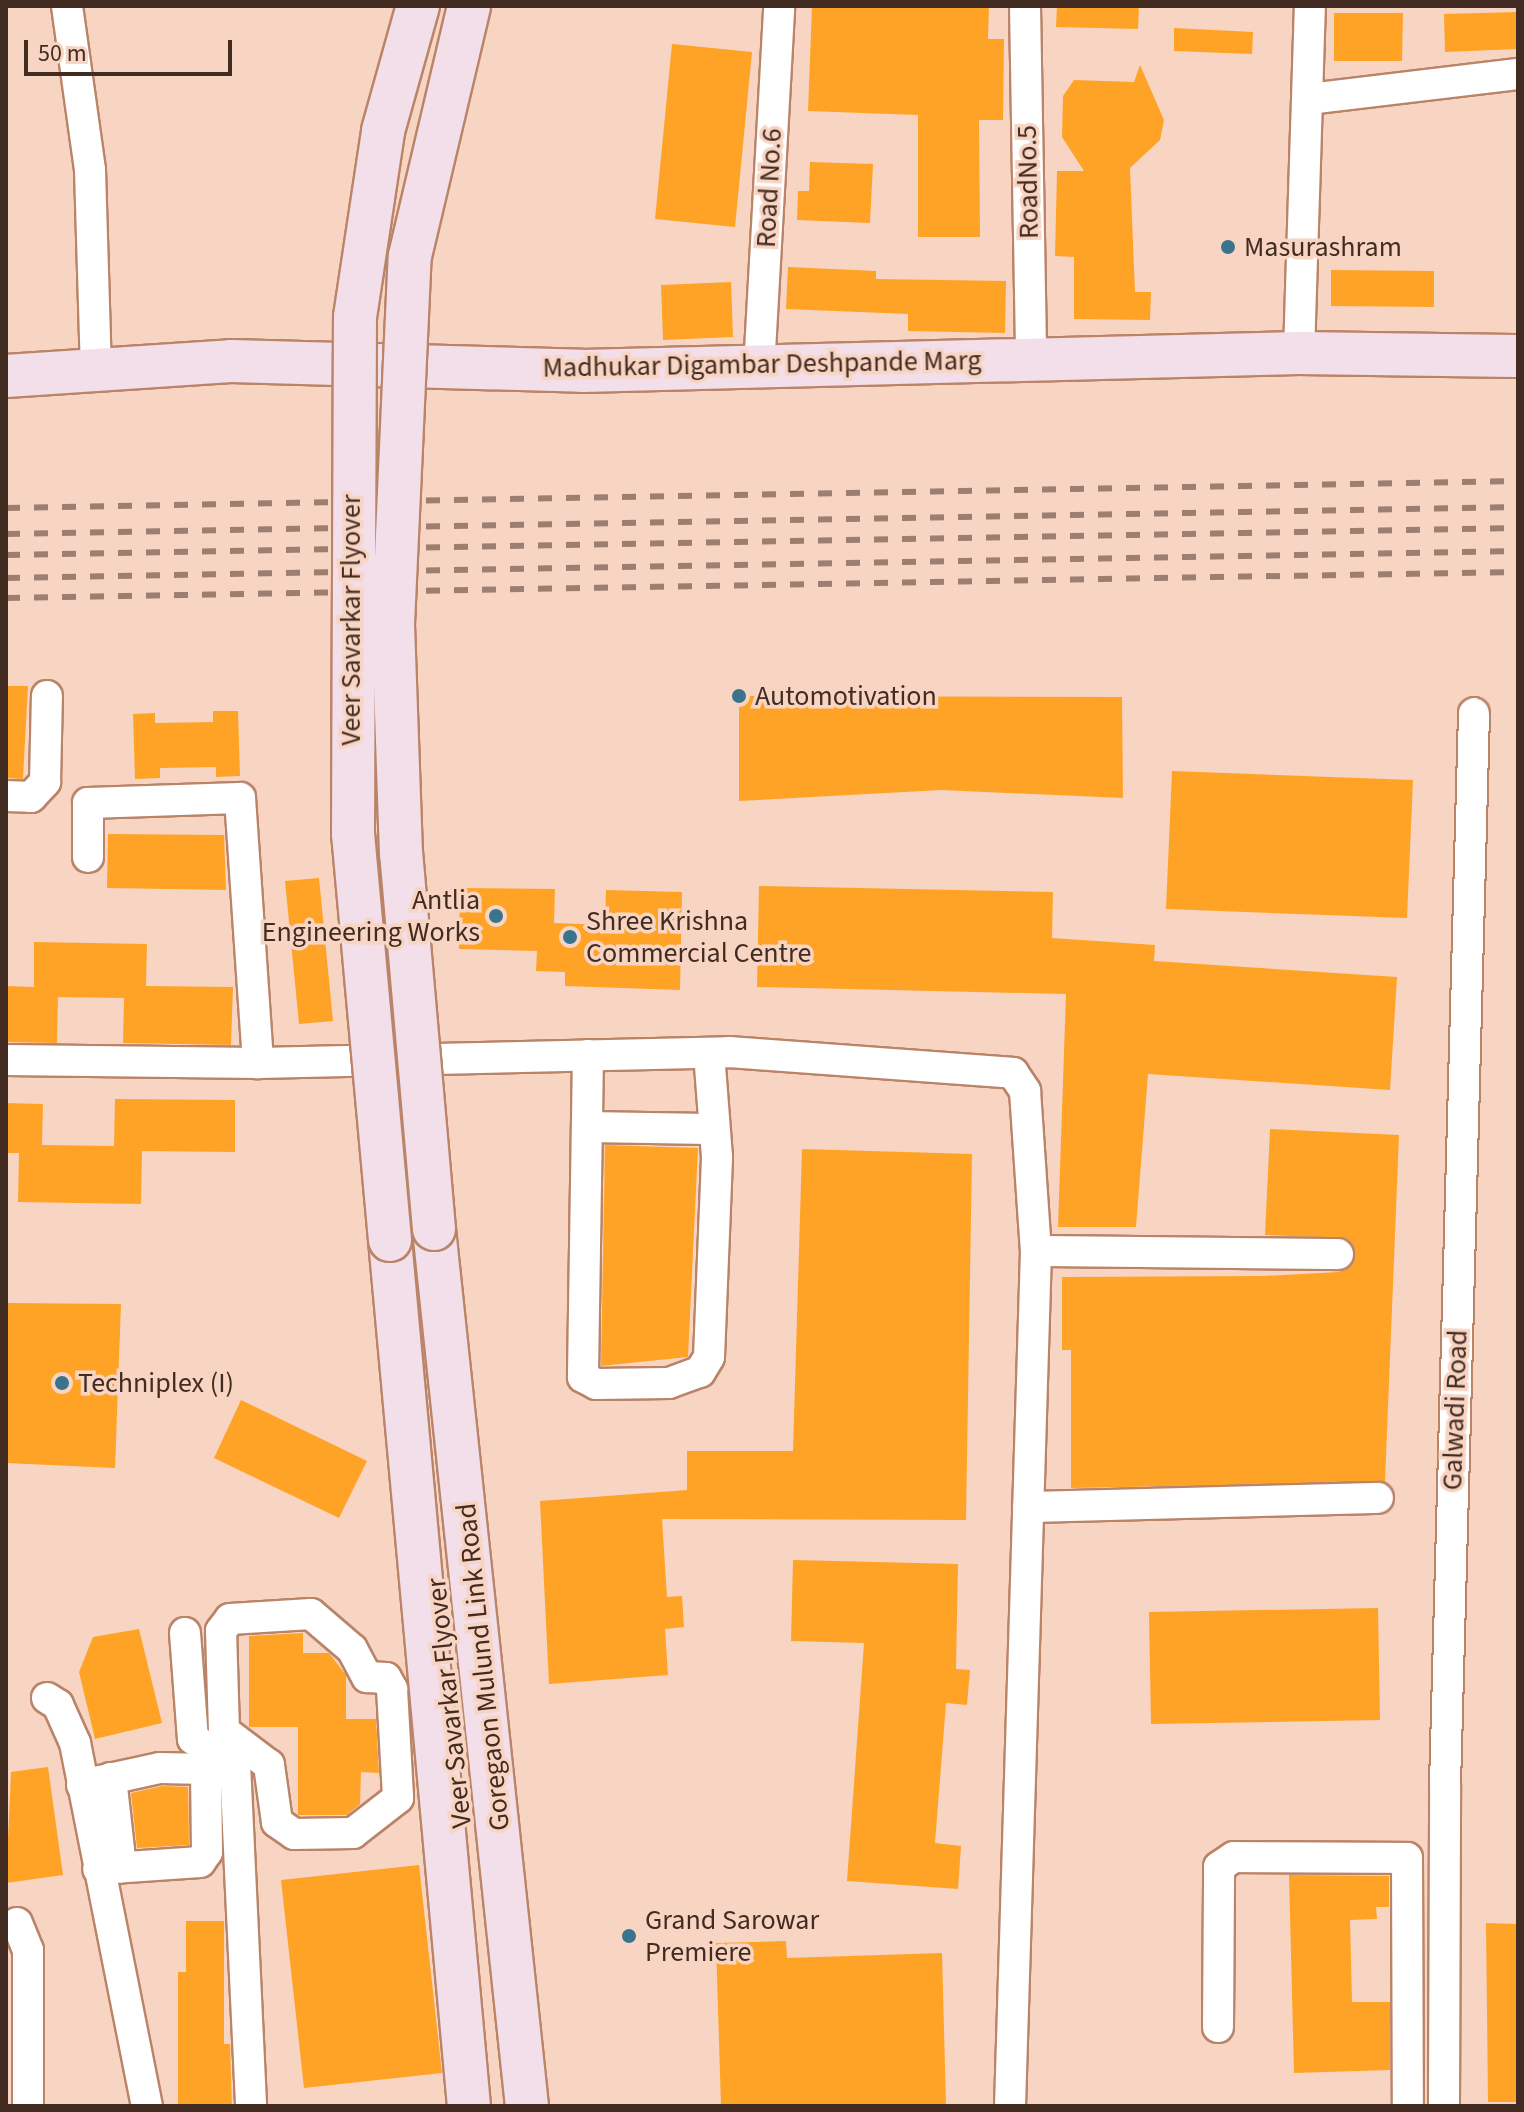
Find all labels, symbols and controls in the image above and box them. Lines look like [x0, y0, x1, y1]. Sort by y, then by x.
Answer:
scale bar [28, 24, 236, 74]
text: 50 m [38, 36, 87, 71]
street label: RoadNo.5 [1010, 125, 1046, 239]
street label: Road No.6 [749, 127, 789, 249]
place label: Masurashram [1244, 230, 1402, 264]
marker: Masurashram [1219, 238, 1237, 256]
street label: Madhukar Digambar Deshpande Marg [542, 343, 982, 385]
street label: Veer Savarkar Flyover [334, 494, 368, 746]
place label: Automotivation [755, 679, 937, 713]
marker: Automotivation [730, 687, 748, 705]
place label: Antlia Engineering Works [262, 883, 480, 949]
place label: Shree Krishna Commercial Centre [586, 904, 811, 970]
marker: Antlia Engineering Works [487, 907, 505, 925]
marker: Shree Krishna Commercial Centre [561, 928, 579, 946]
street label: Galwadi Road [1435, 1329, 1475, 1491]
place label: Techniplex (I) [78, 1366, 234, 1400]
marker: Techniplex (I) [53, 1374, 71, 1392]
street label: Goregaon Mulund Link Road [449, 1502, 517, 1832]
street label: Veer Savarkar Flyover [419, 1576, 479, 1830]
place label: Grand Sarowar Premiere [645, 1903, 819, 1969]
marker: Grand Sarowar Premiere [620, 1927, 638, 1945]

